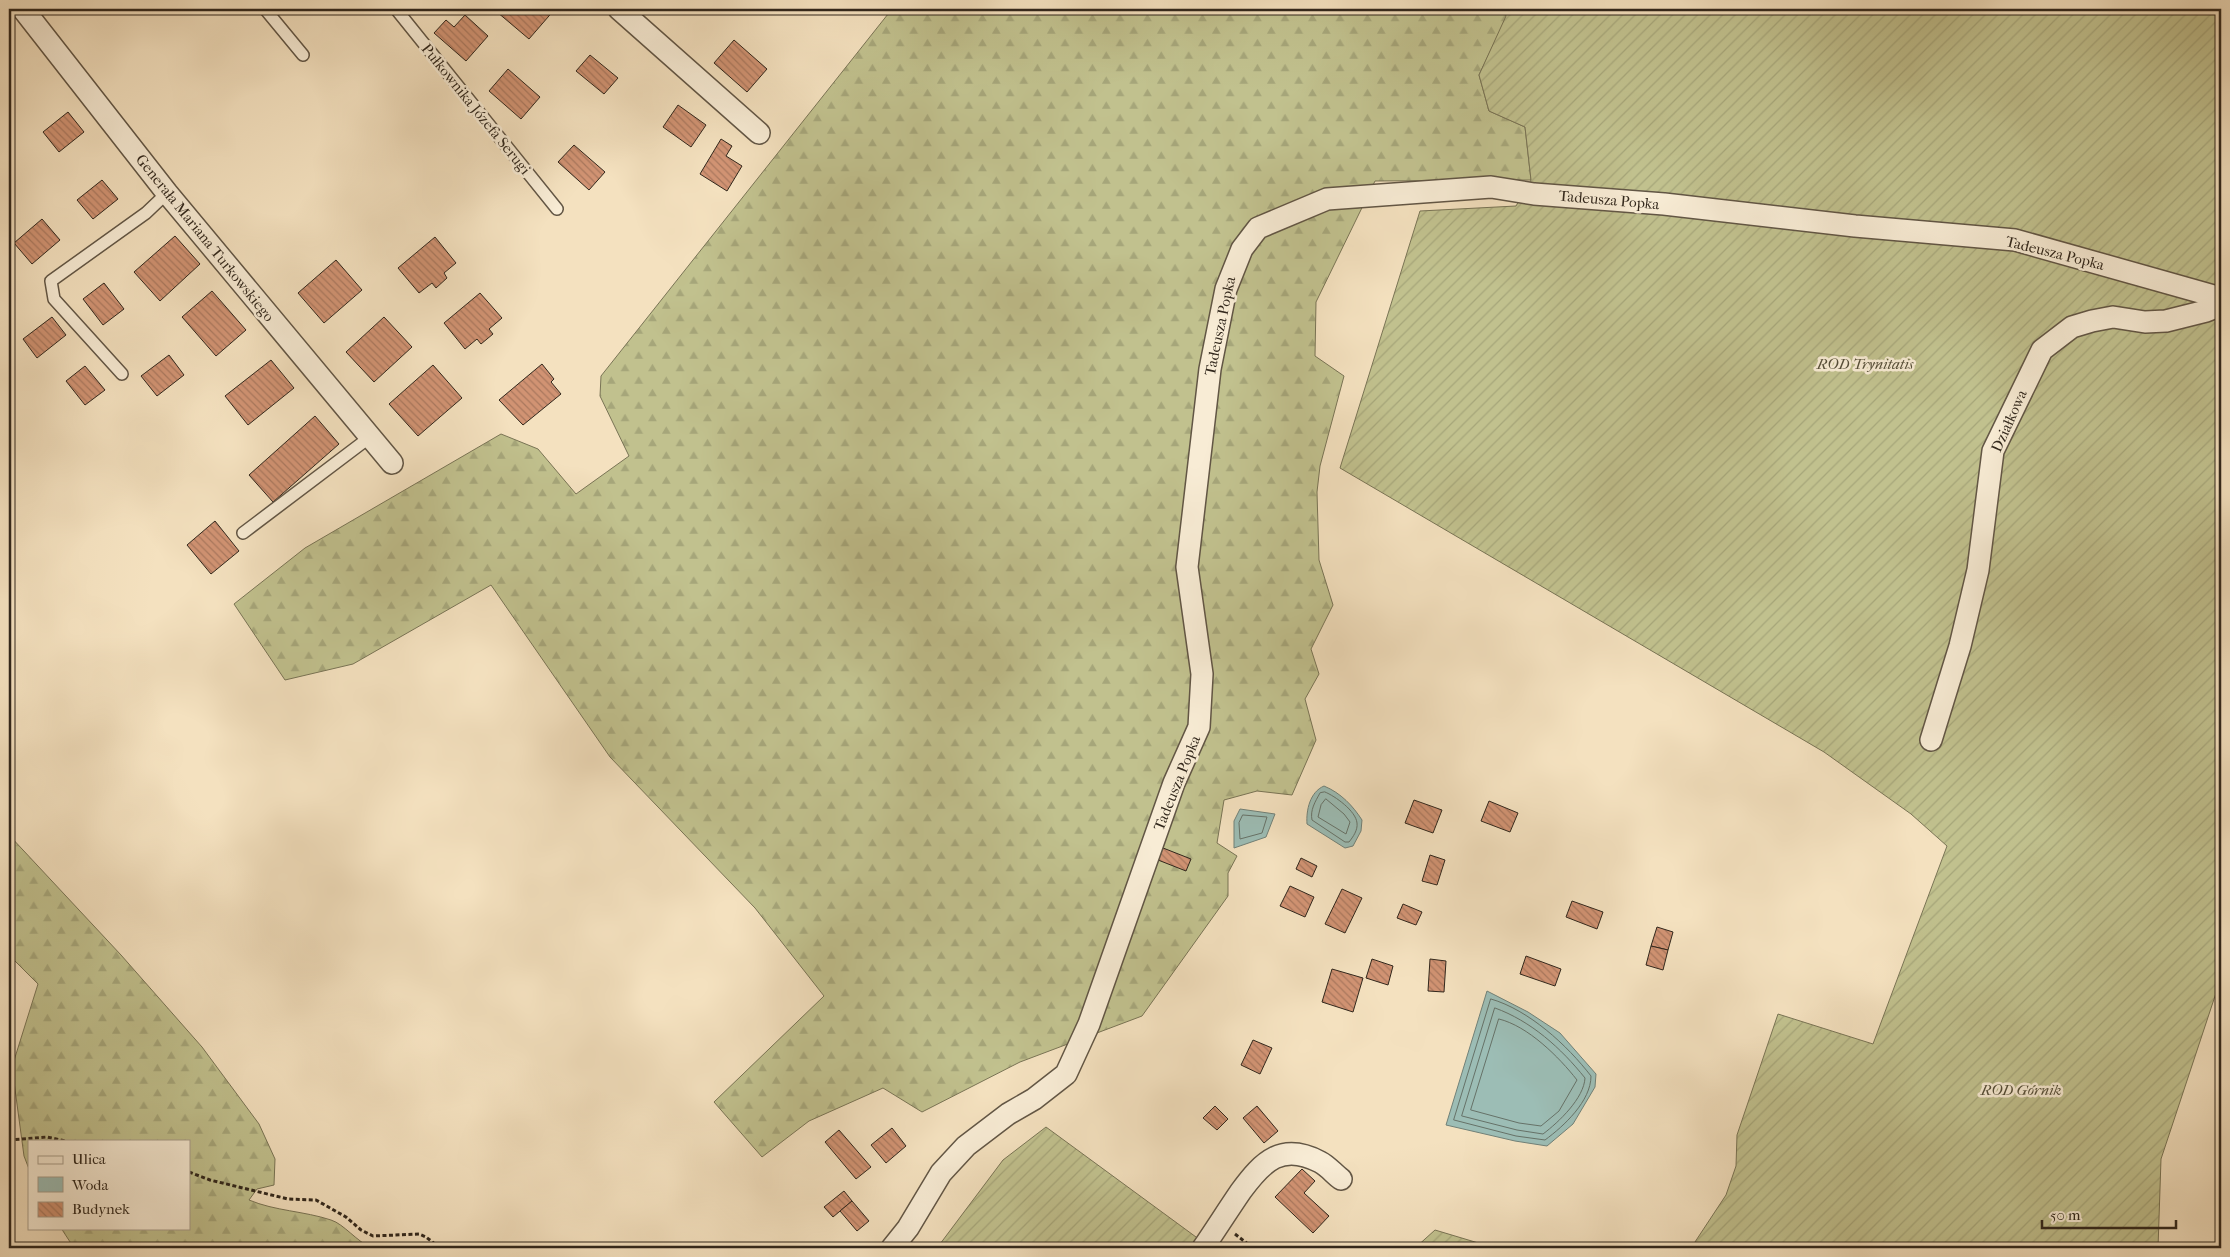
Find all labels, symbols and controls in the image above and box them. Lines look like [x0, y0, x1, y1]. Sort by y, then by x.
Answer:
street label: Pułkownika Józefa Serugi [418, 40, 535, 179]
street label: Generała Mariana Turkowskiego [132, 151, 278, 326]
street label: Tadeusza Popka [1558, 187, 1661, 213]
street label: Tadeusza Popka [2004, 232, 2107, 274]
street label: Tadeusza Popka [1201, 274, 1240, 377]
park label: ROD Trynitatis [1816, 355, 1914, 373]
street label: Działkowa [1987, 386, 2031, 455]
street label: Tadeusza Popka [1150, 732, 1205, 833]
park label: ROD Górnik [1980, 1081, 2062, 1099]
legend [28, 1140, 190, 1230]
text: Ulica [72, 1150, 107, 1168]
text: Woda [71, 1176, 109, 1194]
scale bar [2042, 1197, 2176, 1229]
text: Budynek [72, 1200, 130, 1218]
text: 50 m [2050, 1206, 2081, 1224]

